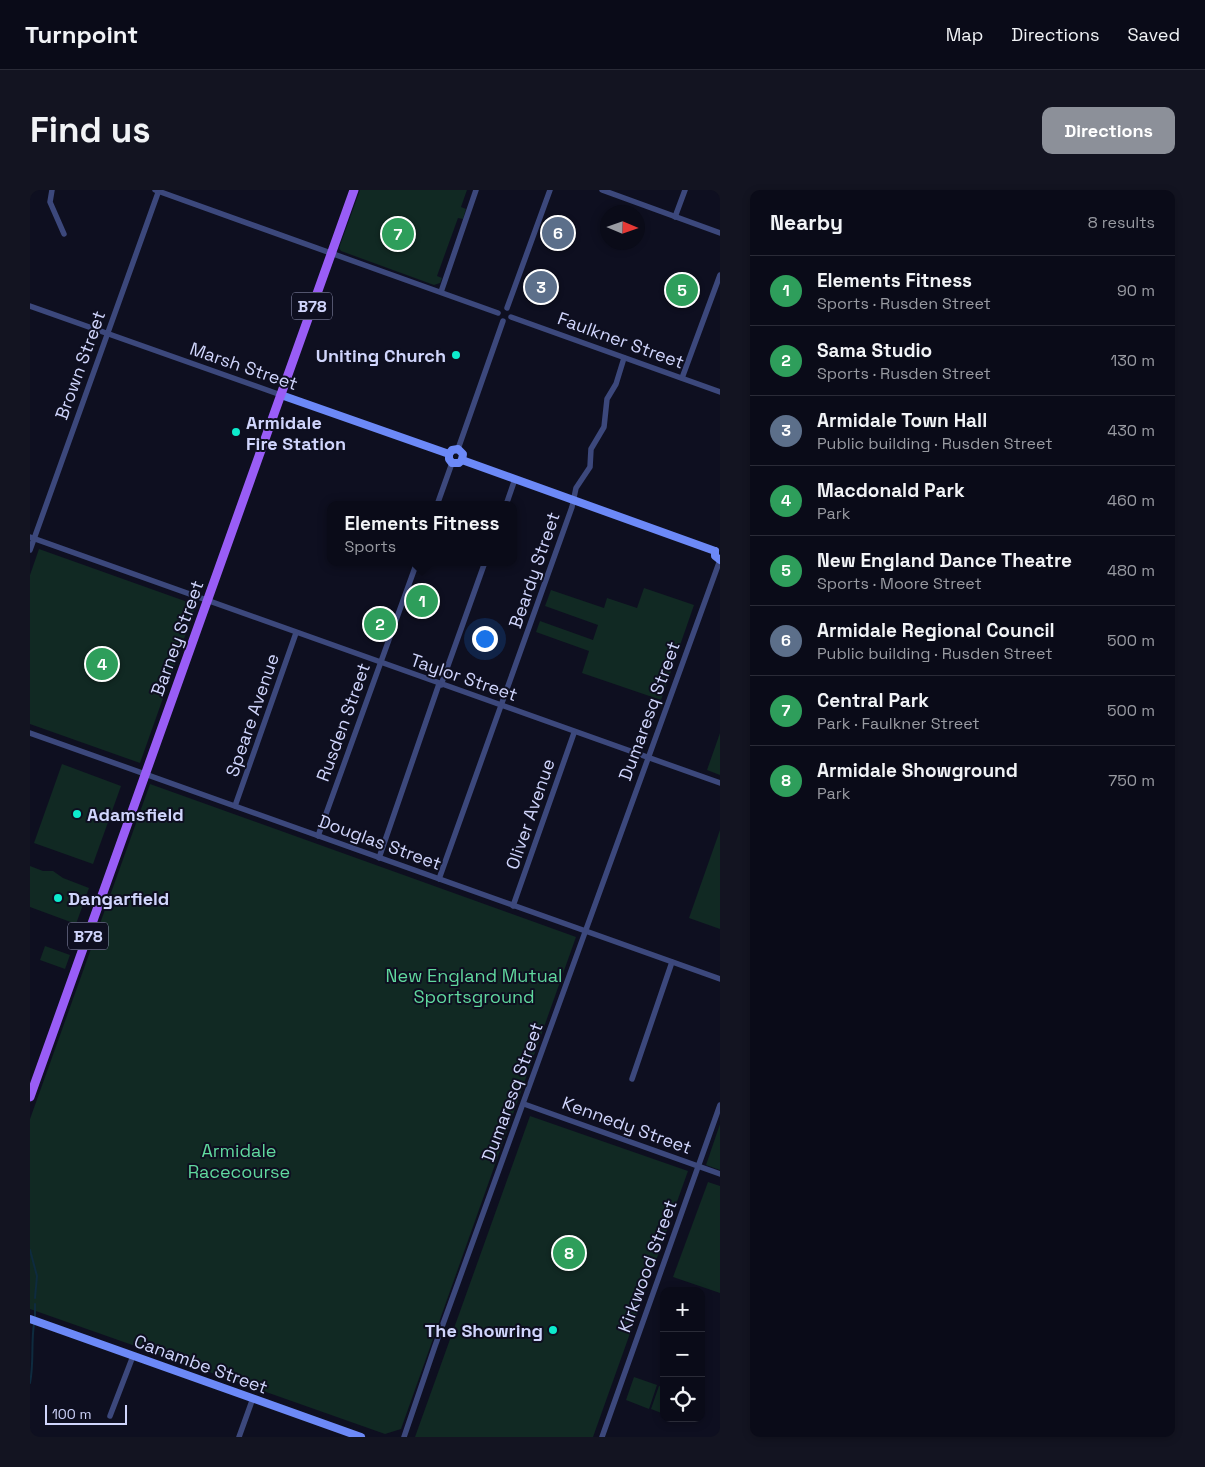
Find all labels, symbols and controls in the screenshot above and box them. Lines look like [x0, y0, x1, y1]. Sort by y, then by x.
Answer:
text: Turnpoint [25, 19, 138, 50]
text: Map [946, 23, 983, 46]
text: Directions [1011, 23, 1100, 46]
text: Saved [1128, 23, 1180, 46]
button: Directions [1042, 107, 1175, 154]
text: Find us [30, 108, 151, 152]
north arrow [600, 205, 645, 250]
text: Nearby [770, 209, 843, 236]
text: 8 results [1088, 212, 1155, 233]
pin: 6 [542, 214, 574, 252]
pin: 7 [382, 215, 414, 253]
pin: 3 [525, 268, 557, 306]
text: Elements Fitness [817, 268, 972, 293]
pin: 5 [666, 271, 698, 309]
text: 1 [782, 280, 790, 301]
text: 90 m [1117, 280, 1155, 301]
road number: B78 [292, 292, 332, 320]
text: Sports · Rusden Street [817, 293, 991, 314]
street label: Faulkner Street [555, 306, 687, 374]
street label: Brown Street [50, 307, 110, 423]
street label: Marsh Street [187, 337, 301, 395]
text: Sama Studio [817, 338, 932, 363]
place label: Uniting Church [316, 344, 446, 367]
marker: Uniting Church [450, 349, 462, 361]
text: 2 [781, 350, 791, 371]
text: 130 m [1111, 350, 1155, 371]
text: Sports · Rusden Street [817, 363, 991, 384]
text: Armidale Town Hall [817, 408, 987, 433]
place label: Armidale Fire Station [246, 411, 346, 455]
text: 3 [781, 420, 791, 441]
text: 430 m [1107, 420, 1155, 441]
marker: Armidale Fire Station [230, 426, 242, 438]
text: Public building · Rusden Street [817, 433, 1053, 454]
text: Macdonald Park [817, 478, 965, 503]
text: 4 [781, 490, 791, 511]
text: 460 m [1107, 490, 1155, 511]
popup [327, 501, 517, 566]
text: Park [817, 503, 850, 524]
street label: Beardy Street [503, 509, 565, 631]
text: Elements Fitness [344, 511, 500, 536]
text: Sports [344, 536, 396, 557]
text: New England Dance Theatre [817, 548, 1072, 573]
text: 5 [781, 560, 791, 581]
text: 480 m [1107, 560, 1155, 581]
text: Sports · Moore Street [817, 573, 982, 594]
street label: Barney Street [145, 577, 209, 699]
pin: 1 [406, 582, 438, 620]
pin: 2 [364, 605, 396, 643]
text: Armidale Regional Council [817, 618, 1055, 643]
your location [472, 626, 498, 652]
text: 6 [781, 630, 791, 651]
text: 500 m [1107, 630, 1155, 651]
street label: Dumaresq Street [613, 638, 685, 784]
text: Public building · Rusden Street [817, 643, 1053, 664]
pin: 4 [86, 645, 118, 683]
street label: Taylor Street [407, 648, 521, 706]
street label: Speare Avenue [220, 650, 284, 780]
street label: Rusden Street [311, 659, 375, 785]
text: Central Park [817, 688, 929, 713]
text: 7 [782, 700, 790, 721]
text: 500 m [1107, 700, 1155, 721]
text: Park · Faulkner Street [817, 713, 980, 734]
street label: Oliver Avenue [500, 756, 560, 872]
text: Armidale Showground [817, 758, 1018, 783]
text: 8 [781, 770, 791, 791]
text: 750 m [1108, 770, 1155, 791]
text: Park [817, 783, 850, 804]
place label: Adamsfield [87, 803, 184, 826]
marker: Adamsfield [71, 808, 83, 820]
street label: Douglas Street [315, 809, 445, 875]
place label: Dangarfield [68, 887, 169, 910]
marker: Dangarfield [52, 892, 64, 904]
road number: B78 [68, 922, 108, 949]
park label: New England Mutual Sportsground [386, 964, 562, 1008]
street label: Dumaresq Street [476, 1019, 548, 1165]
street label: Kennedy Street [559, 1091, 695, 1159]
park label: Armidale Racecourse [188, 1139, 290, 1183]
street label: Kirkwood Street [612, 1196, 682, 1336]
pin: 8 [553, 1234, 585, 1272]
map controls [660, 1287, 705, 1422]
button: + [660, 1287, 705, 1332]
place label: The Showring [425, 1319, 543, 1342]
marker: The Showring [547, 1324, 559, 1336]
street label: Canambe Street [131, 1329, 271, 1399]
button: − [660, 1332, 705, 1377]
button: locate [660, 1377, 705, 1422]
scale bar [45, 1402, 128, 1425]
text: 100 m [52, 1405, 91, 1423]

